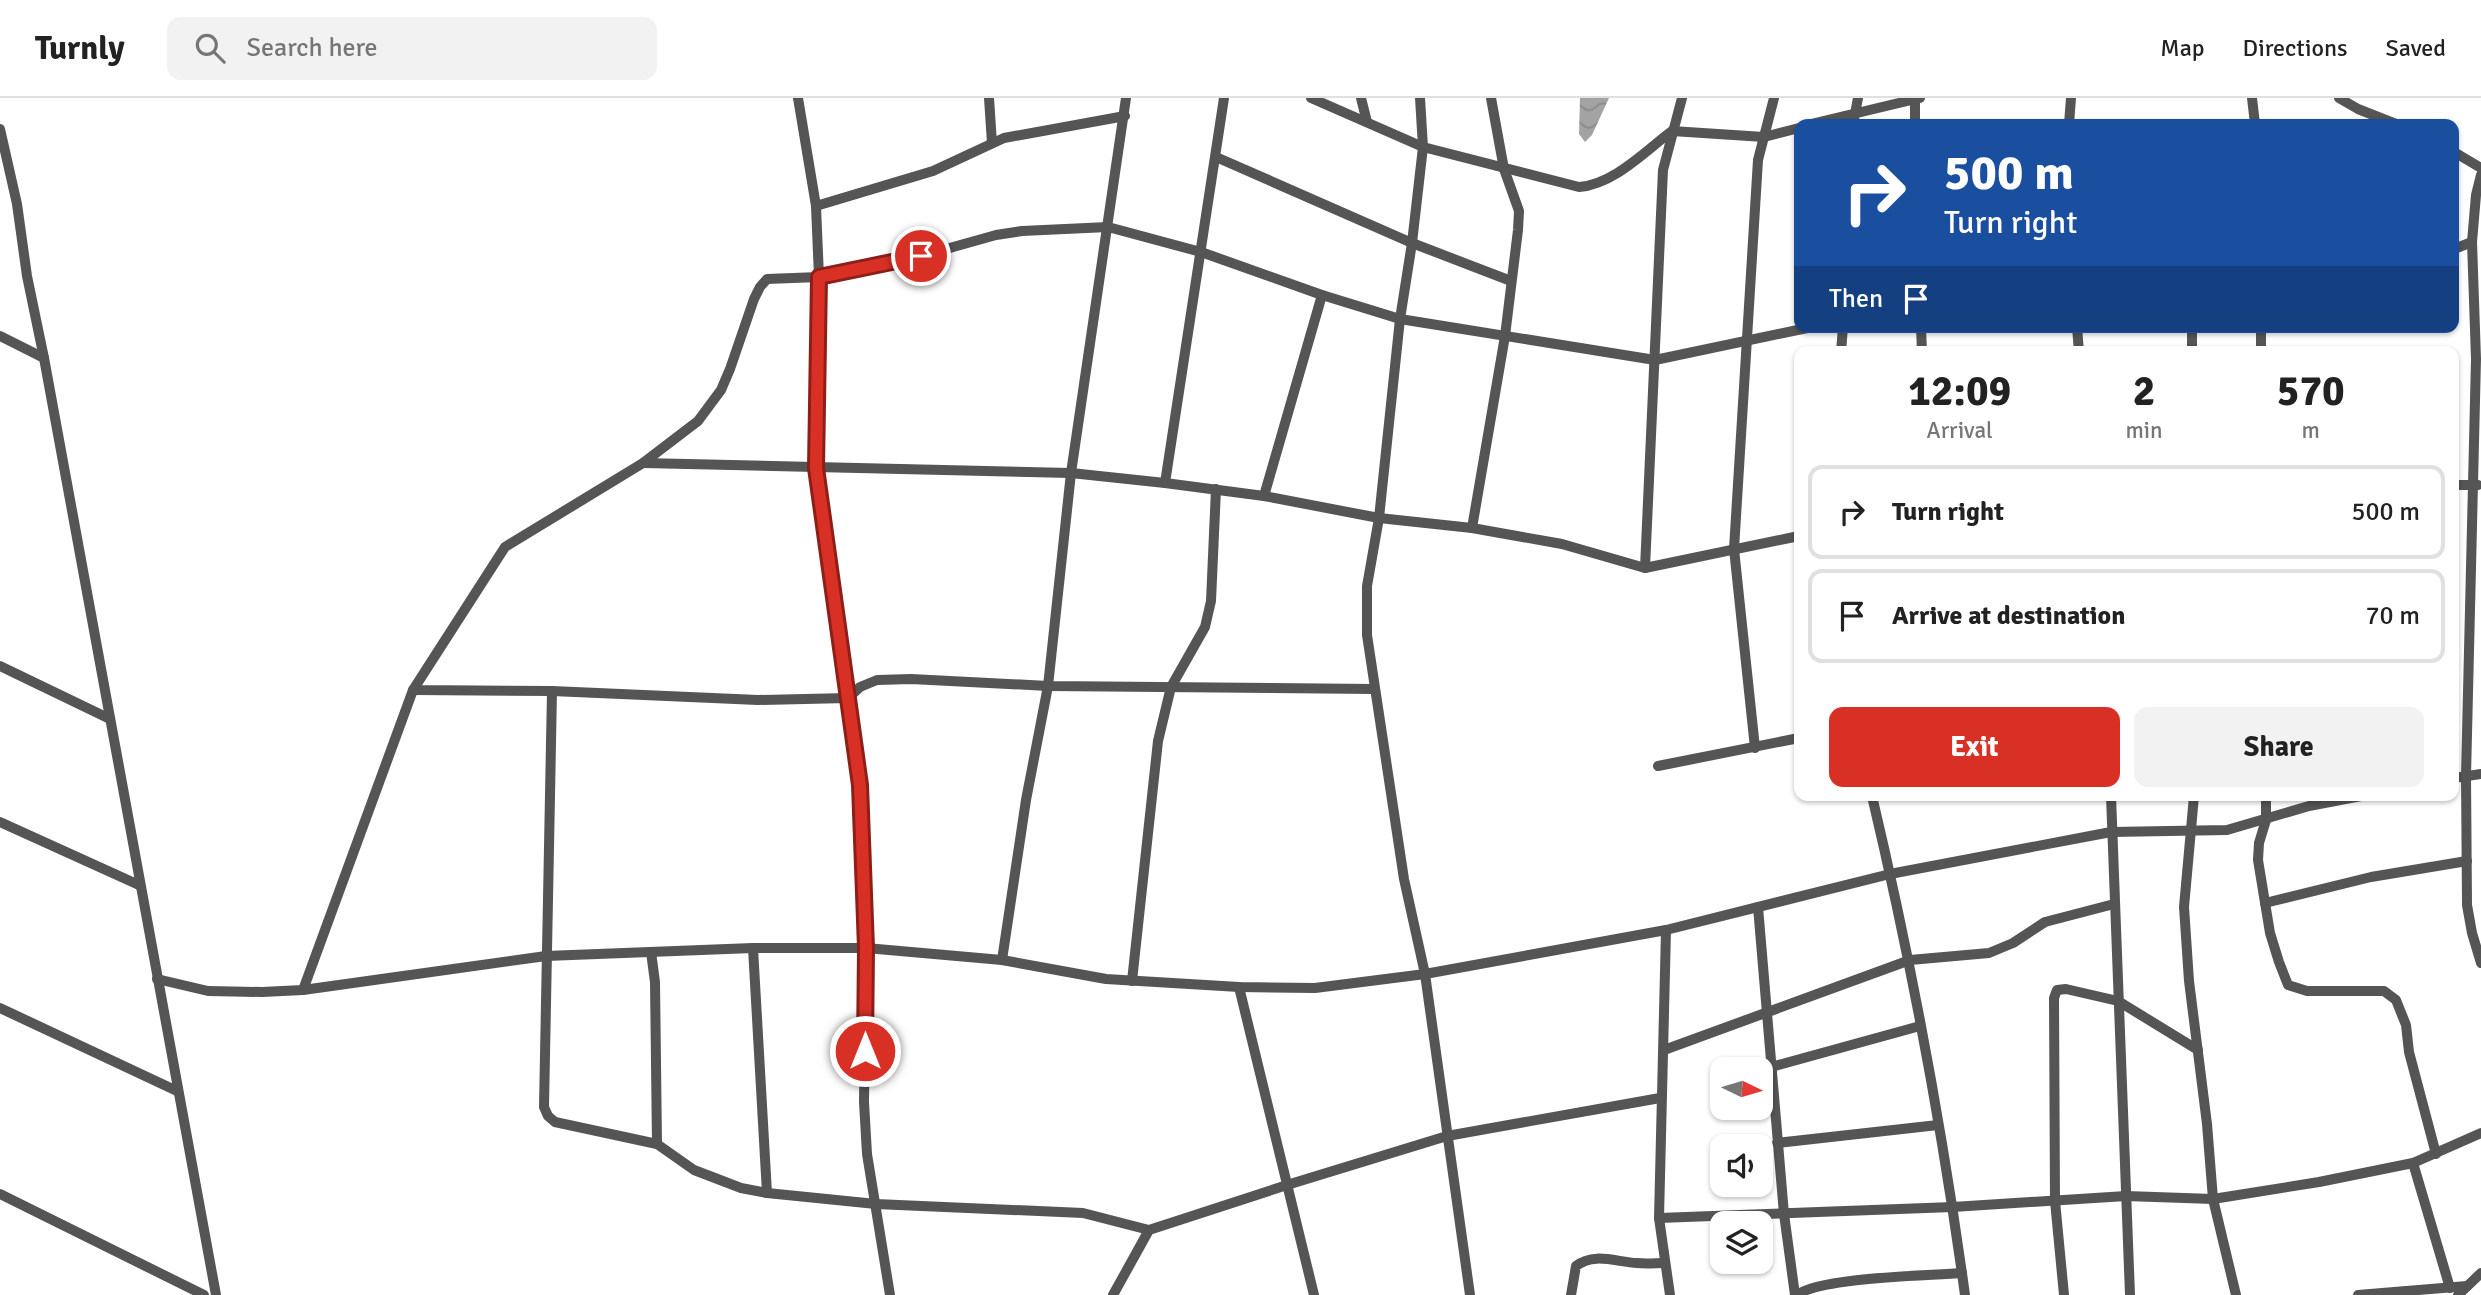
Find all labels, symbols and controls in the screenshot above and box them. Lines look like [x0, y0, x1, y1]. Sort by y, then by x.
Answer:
search box [167, 17, 657, 80]
text: Turnly [35, 28, 125, 69]
icon: search [191, 29, 229, 67]
text: Search here [247, 32, 378, 64]
text: Map [2160, 33, 2205, 63]
text: Directions [2243, 33, 2348, 63]
text: Saved [2386, 33, 2446, 63]
text: 500 m [1944, 143, 2074, 203]
icon: right [1829, 147, 1920, 238]
text: Turn right [1944, 203, 2077, 242]
pin [891, 226, 951, 286]
icon: arrive [902, 237, 940, 275]
icon: arrive [1897, 280, 1935, 318]
text: Then [1829, 283, 1883, 315]
text: 12:09 [1908, 366, 2011, 417]
text: 2 [2133, 366, 2155, 417]
text: 570 [2277, 366, 2345, 417]
text: Arrival [1927, 416, 1993, 445]
text: min [2125, 416, 2163, 445]
text: m [2302, 416, 2320, 445]
icon: right [1833, 493, 1871, 531]
text: Turn right [1892, 496, 2004, 528]
text: 500 m [2351, 496, 2420, 528]
icon: arrive [1833, 597, 1871, 635]
text: Arrive at destination [1892, 600, 2125, 632]
text: 70 m [2365, 600, 2420, 632]
button: Exit [1829, 707, 2120, 787]
button: Share [2134, 707, 2424, 787]
position arrow [828, 1014, 902, 1088]
north arrow [1710, 1057, 1773, 1120]
map controls [1710, 1057, 1773, 1274]
button: sound [1710, 1134, 1773, 1197]
button: layers [1710, 1211, 1773, 1274]

